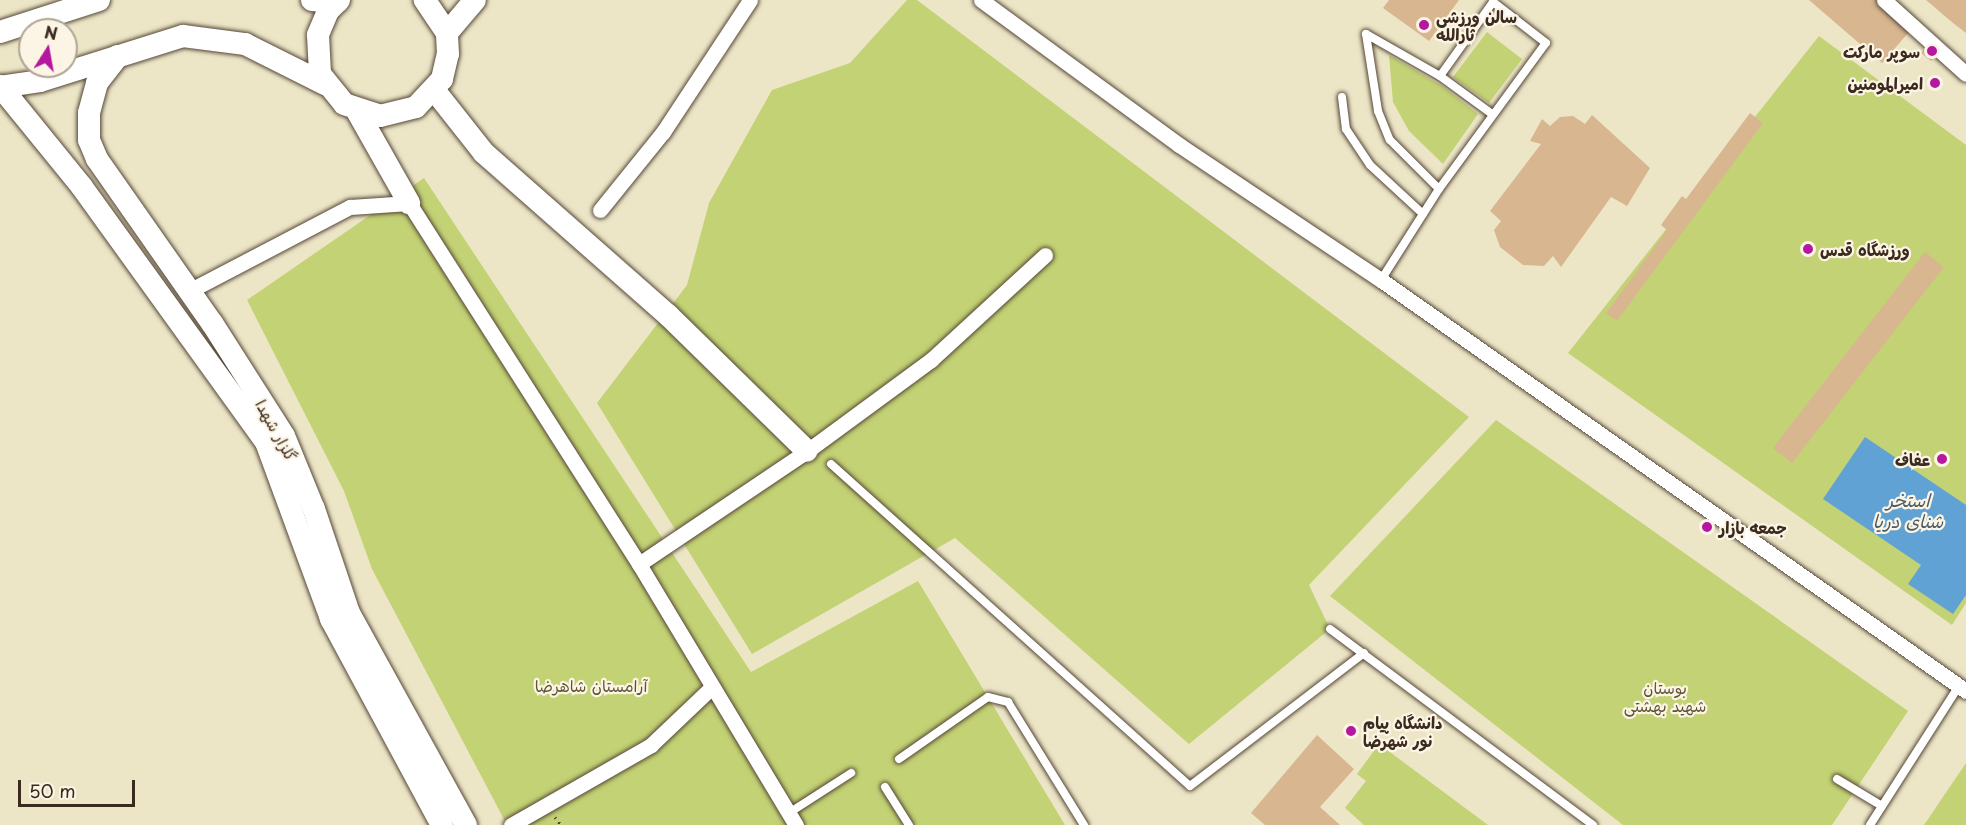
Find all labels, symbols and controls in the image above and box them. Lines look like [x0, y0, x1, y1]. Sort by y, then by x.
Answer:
place label: سالن ورزشی ثارالله [1436, 6, 1517, 44]
north arrow [18, 18, 78, 78]
marker: سالن ورزشی ثارالله [1417, 18, 1431, 32]
text: N [43, 19, 60, 45]
place label: سوپر مارکت [1843, 41, 1920, 61]
marker: سوپر مارکت [1925, 44, 1939, 58]
place label: امیرالمومنین [1848, 73, 1923, 93]
marker: امیرالمومنین [1928, 76, 1942, 90]
place label: ورزشگاه قدس [1820, 239, 1910, 259]
marker: ورزشگاه قدس [1801, 242, 1815, 256]
street label: گلزار شهدا [252, 396, 302, 464]
place label: عفاف [1895, 449, 1930, 469]
marker: عفاف [1935, 452, 1949, 466]
water label: استخر شنای دریا [1873, 490, 1943, 532]
place label: جمعه بازار [1719, 517, 1787, 537]
marker: جمعه بازار [1700, 520, 1714, 534]
park label: آرامستان شاهرضا [535, 675, 647, 695]
park label: بوستان شهید بهشتی [1624, 677, 1706, 715]
place label: دانشگاه پیام نور شهرضا [1363, 712, 1442, 750]
marker: دانشگاه پیام نور شهرضا [1344, 724, 1358, 738]
scale bar [21, 768, 138, 806]
text: 50 m [29, 777, 76, 804]

